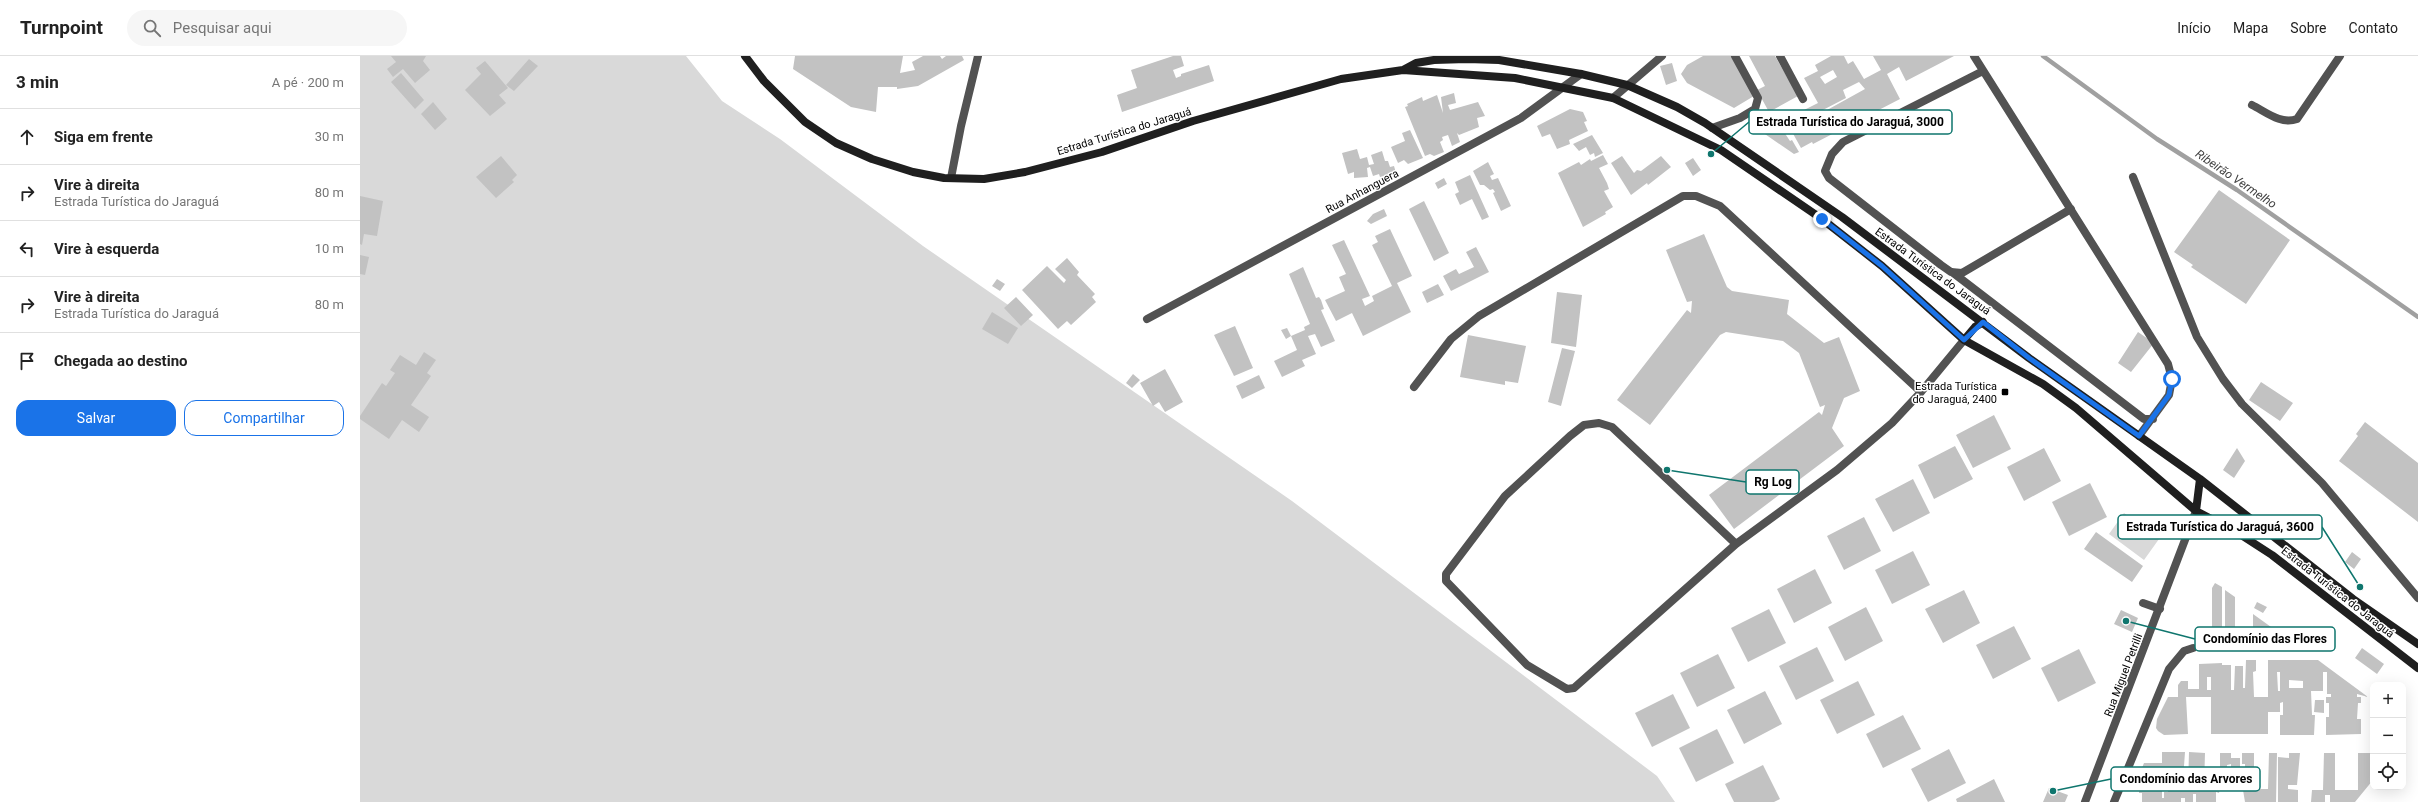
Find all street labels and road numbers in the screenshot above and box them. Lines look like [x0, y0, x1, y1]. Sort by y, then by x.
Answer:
street label: Estrada Turística do Jaraguá [1055, 105, 1193, 158]
street label: Rua Anhanguera [1324, 167, 1401, 216]
street label: Estrada Turística do Jaraguá [1872, 225, 1993, 318]
street label: Estrada Turística do Jaraguá [2279, 544, 2397, 641]
street label: Rua Miguel Petrilli [2102, 632, 2145, 719]

